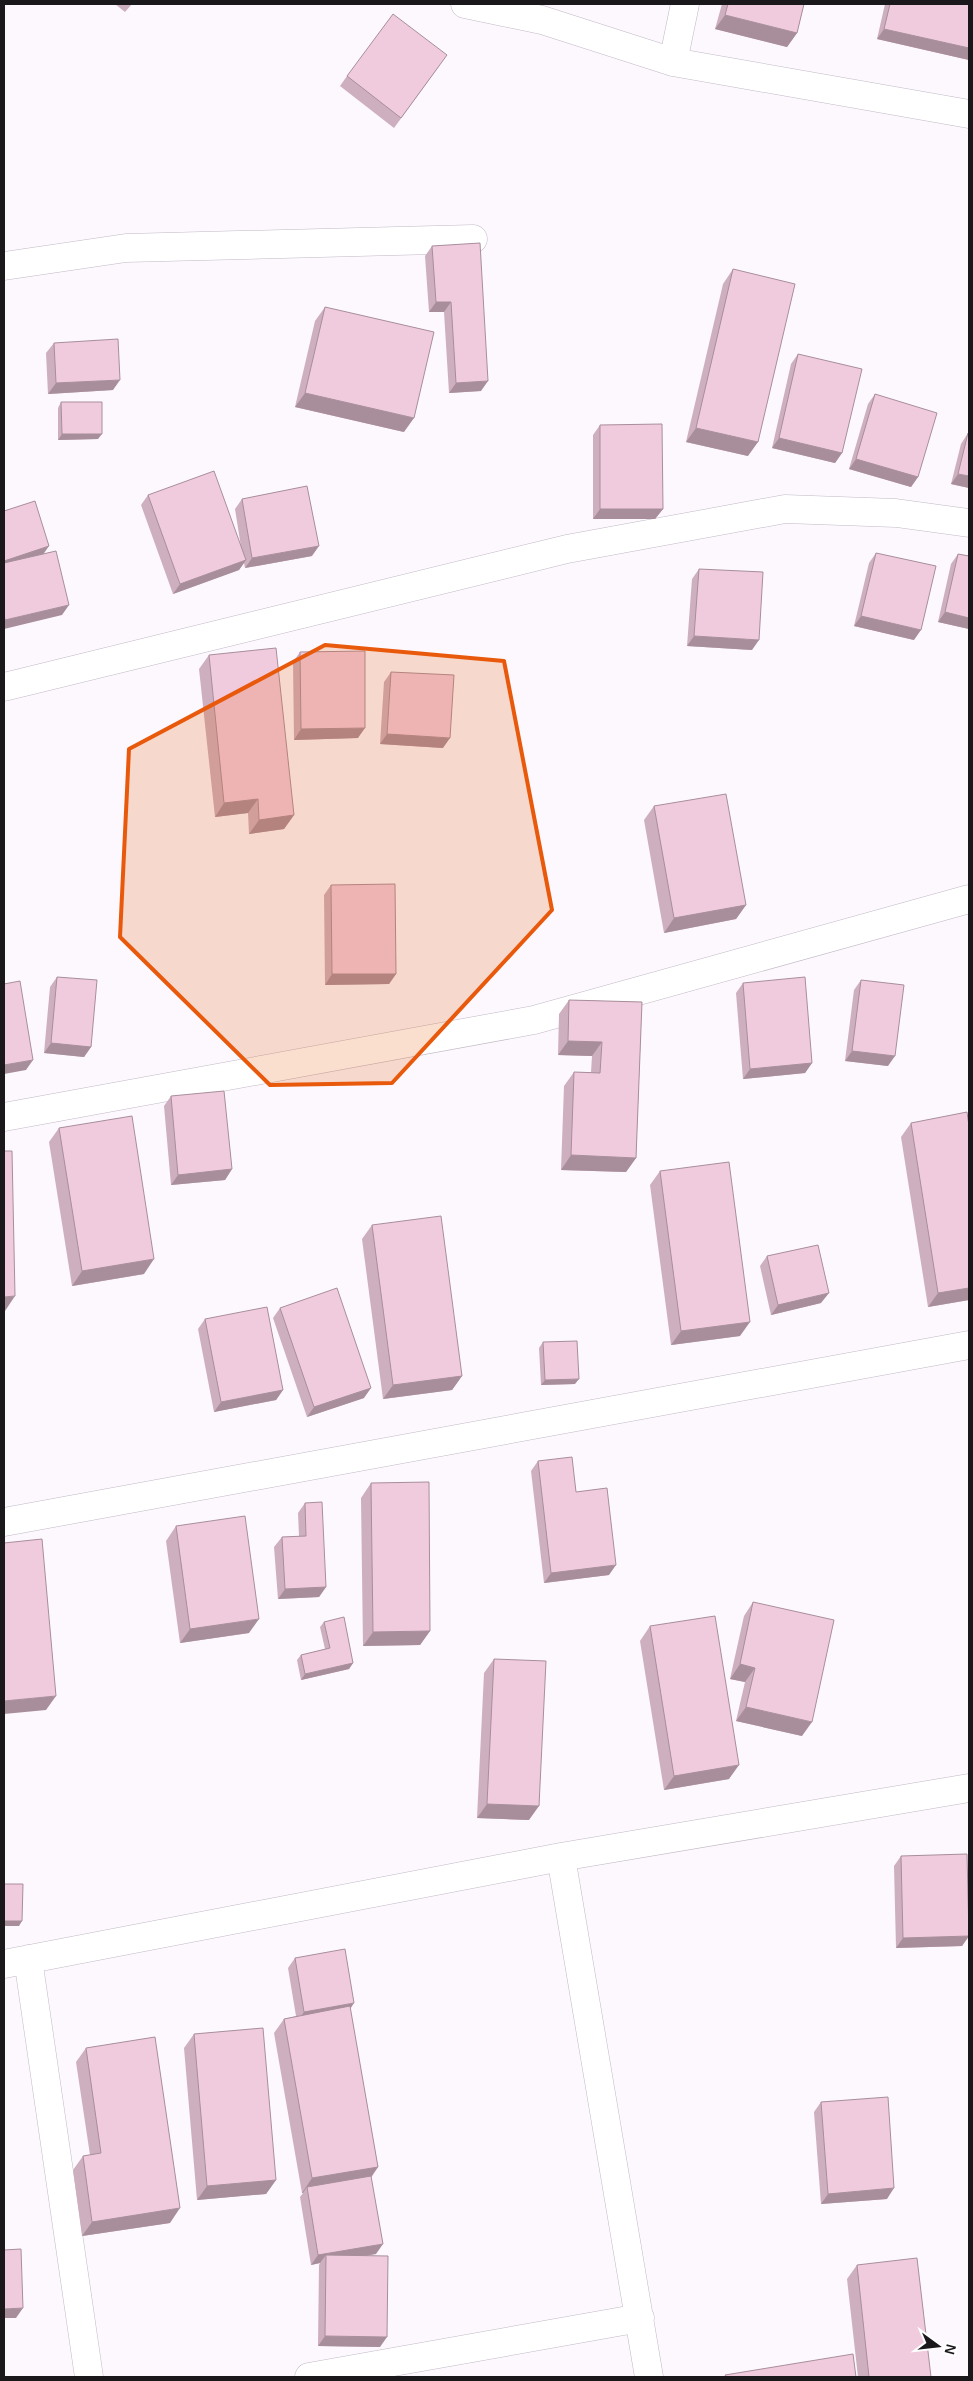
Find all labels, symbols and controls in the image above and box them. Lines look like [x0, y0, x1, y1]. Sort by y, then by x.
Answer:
north arrow [913, 2321, 963, 2371]
text: N [942, 2342, 960, 2356]

